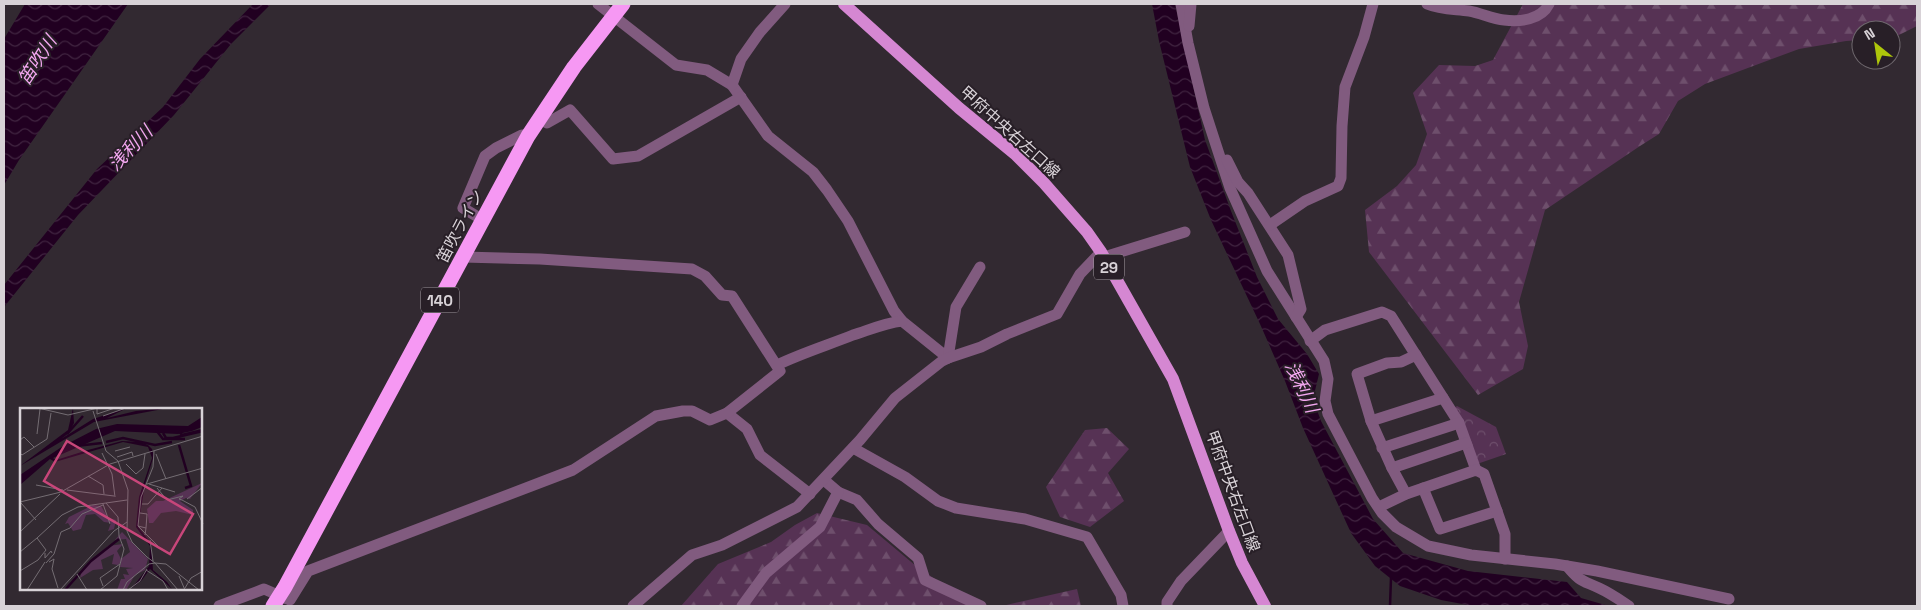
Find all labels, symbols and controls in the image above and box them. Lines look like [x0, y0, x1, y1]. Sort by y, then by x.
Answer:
north arrow [1851, 20, 1901, 70]
text: N [1861, 24, 1878, 44]
water label: 笛吹川 [13, 29, 62, 89]
street label: 甲府中央右左口線 [955, 81, 1065, 183]
water label: 浅利川 [103, 119, 158, 175]
street label: 笛吹ライン [432, 186, 488, 266]
road number: 29 [1094, 254, 1124, 280]
road number: 140 [421, 288, 459, 312]
water label: 浅利川 [1280, 358, 1325, 418]
inset map [20, 408, 202, 590]
street label: 甲府中央右左口線 [1201, 427, 1265, 555]

